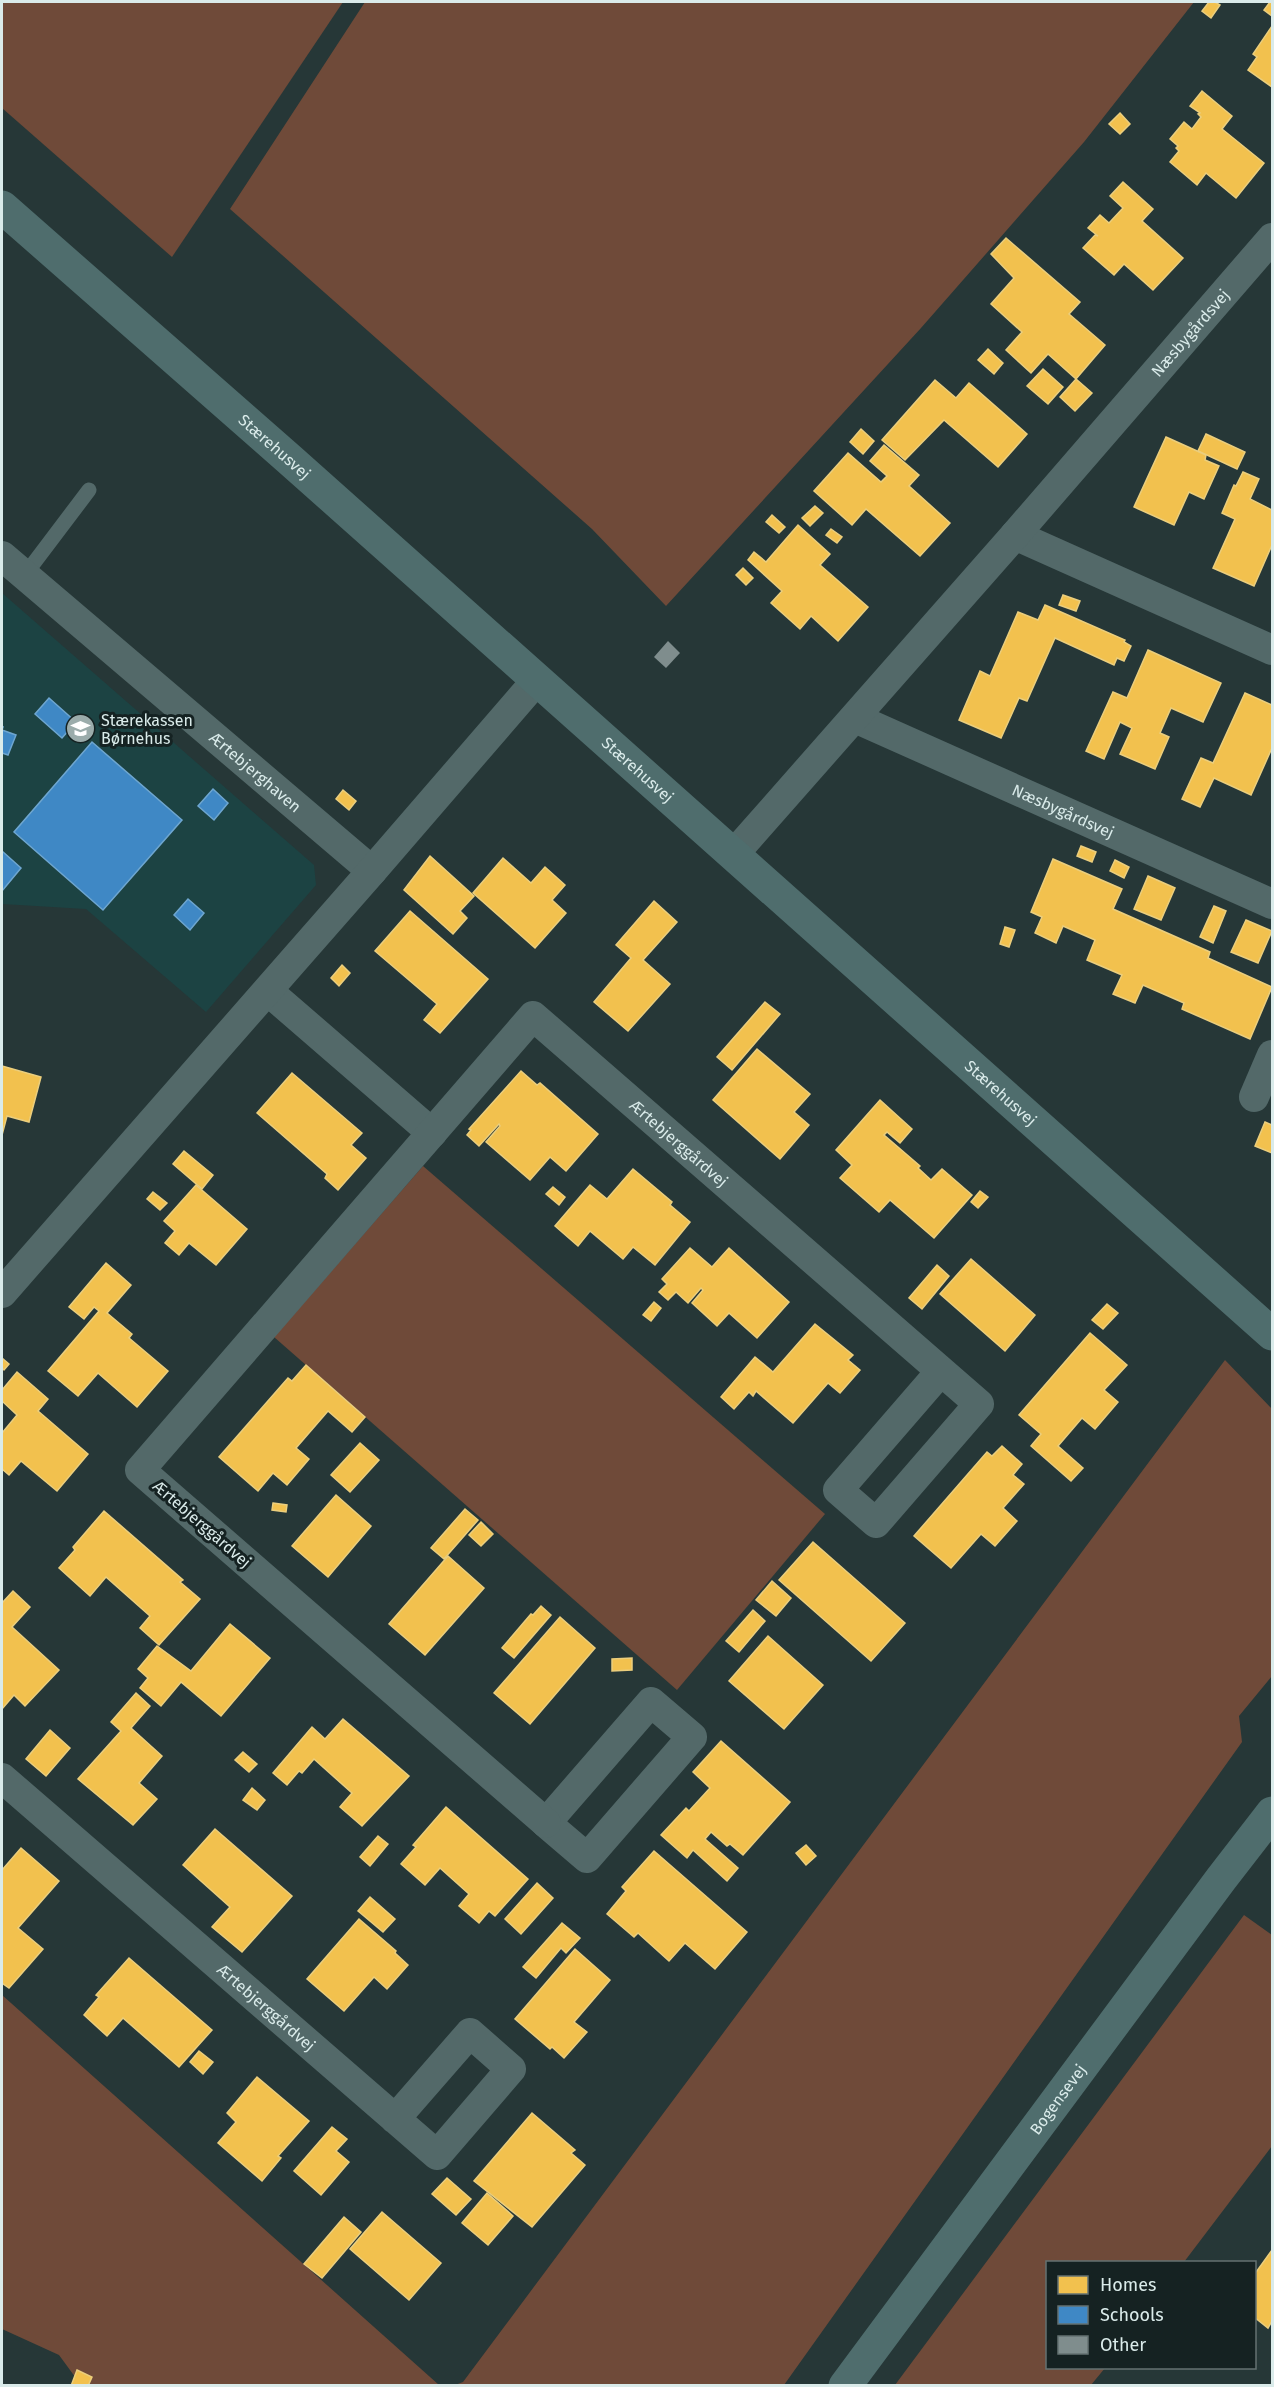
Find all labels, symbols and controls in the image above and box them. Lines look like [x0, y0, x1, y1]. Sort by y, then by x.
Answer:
street label: Næsbygårdsvej [1147, 285, 1233, 380]
street label: Stærehusvej [235, 410, 315, 483]
place label: Stærekassen Børnehus [101, 711, 193, 748]
school or university icon: Stærekassen Børnehus [64, 713, 96, 745]
street label: Ærtebjerghaven [205, 727, 305, 816]
street label: Stærehusvej [598, 733, 678, 806]
street label: Næsbygårdsvej [1009, 780, 1117, 842]
street label: Stærehusvej [961, 1056, 1041, 1129]
street label: Ærtebjerggårdvej [625, 1095, 732, 1191]
street label: Ærtebjerggårdvej [148, 1476, 255, 1572]
street label: Ærtebjerggårdvej [213, 1959, 319, 2055]
street label: Bogensevej [1025, 2060, 1090, 2138]
legend [1046, 2261, 1256, 2369]
text: Homes [1100, 2274, 1156, 2296]
text: Schools [1100, 2304, 1164, 2326]
text: Other [1100, 2334, 1146, 2356]

